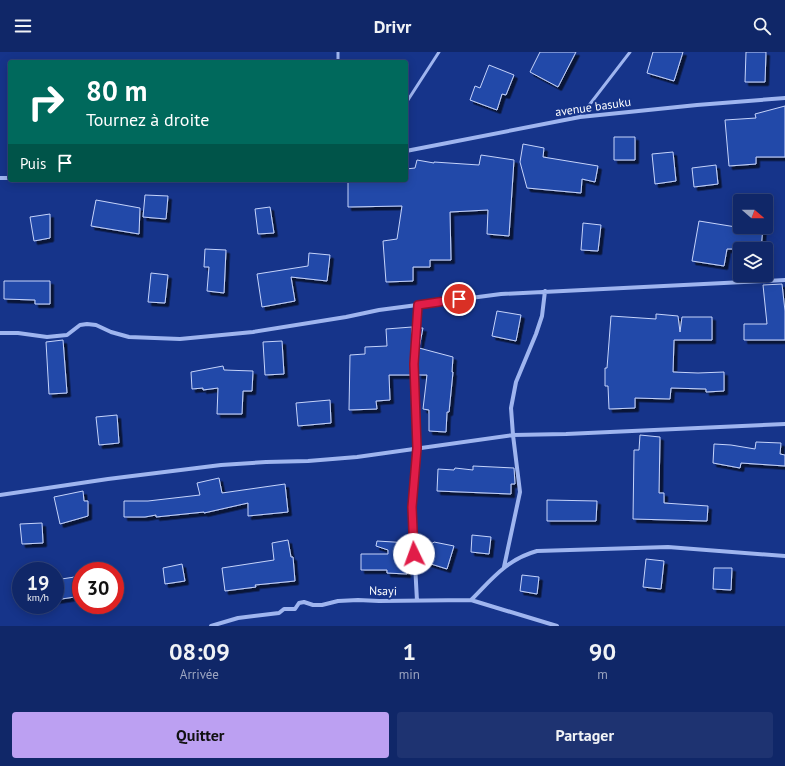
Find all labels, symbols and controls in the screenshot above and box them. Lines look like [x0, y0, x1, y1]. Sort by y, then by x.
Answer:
icon: menu [12, 15, 34, 37]
text: Drivr [374, 15, 411, 38]
icon: search [751, 15, 773, 37]
text: 80 m [86, 72, 147, 109]
icon: right [20, 76, 72, 128]
street label: avenue basuku [554, 94, 632, 119]
text: Tournez à droite [86, 108, 209, 131]
icon: arrive [54, 152, 76, 174]
text: Puis [20, 154, 46, 173]
north arrow [733, 194, 773, 234]
map controls [733, 194, 773, 282]
button: layers [733, 242, 773, 282]
pin [442, 282, 476, 316]
icon: arrive [448, 288, 470, 310]
position arrow [393, 533, 435, 575]
speed limit sign: 30 [72, 562, 124, 614]
text: 19 [27, 570, 49, 596]
street label: Nsayi [369, 583, 397, 598]
text: km/h [27, 591, 49, 604]
text: 08:09 [169, 636, 230, 667]
text: 1 [403, 636, 416, 667]
text: 90 [589, 636, 616, 667]
text: Arrivée [180, 666, 219, 683]
text: min [399, 666, 420, 683]
text: m [597, 666, 608, 683]
button: Quitter [12, 712, 389, 758]
button: Partager [397, 712, 773, 758]

